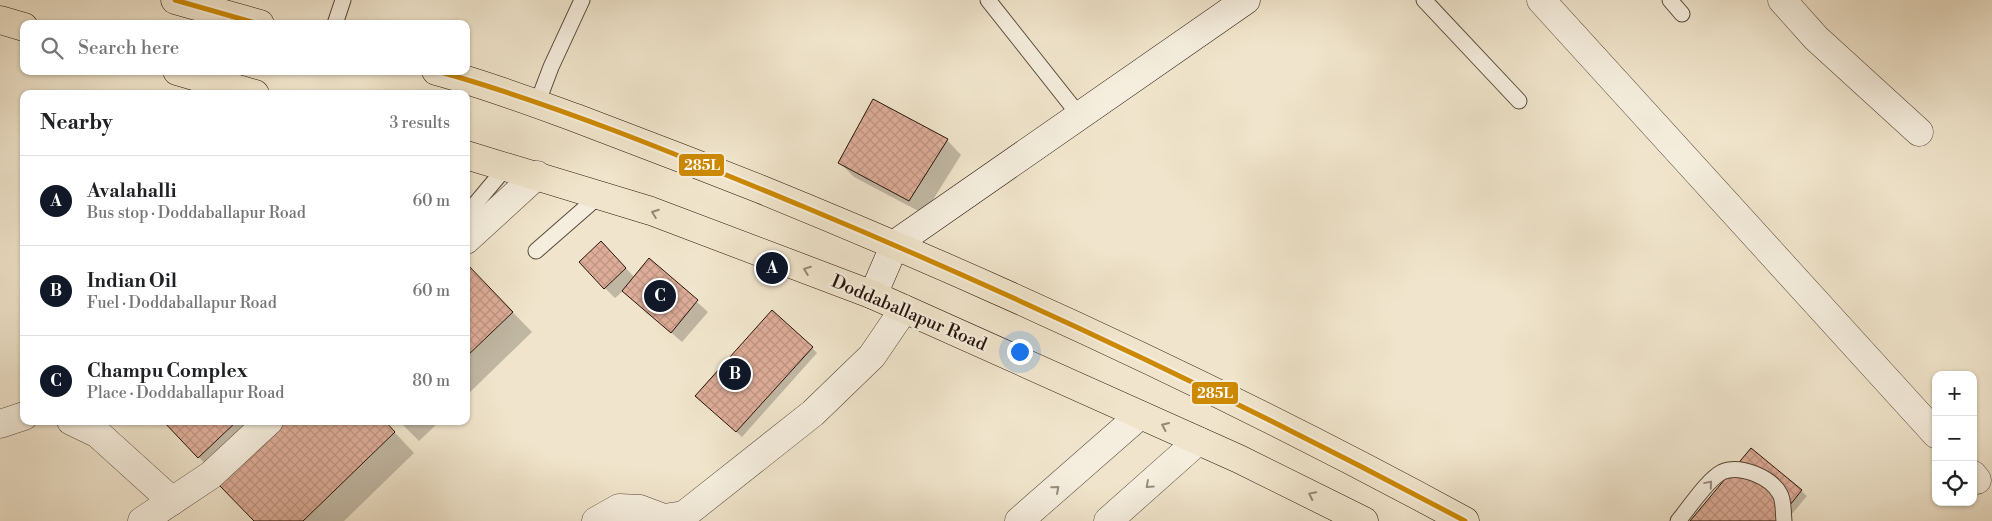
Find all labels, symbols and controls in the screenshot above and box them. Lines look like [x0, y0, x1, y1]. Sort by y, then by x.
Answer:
search box [20, 20, 470, 75]
icon: search [38, 34, 66, 62]
text: Search here [78, 36, 179, 60]
text: Nearby [40, 110, 113, 136]
text: 3 results [389, 113, 450, 133]
line badge: 285L [678, 153, 725, 177]
text: 285L [684, 157, 720, 175]
text: Avalahalli [87, 179, 177, 203]
text: A [50, 191, 62, 211]
text: 60 m [412, 191, 450, 211]
text: Bus stop · Doddaballapur Road [87, 203, 306, 223]
one-way arrow [652, 208, 660, 218]
pin: A [756, 249, 788, 287]
one-way arrow [804, 266, 812, 276]
text: Indian Oil [87, 269, 177, 293]
street label: Doddaballapur Road [828, 270, 991, 356]
pin: C [644, 277, 676, 315]
text: B [50, 281, 62, 301]
text: 60 m [412, 281, 450, 301]
text: Fuel · Doddaballapur Road [87, 293, 277, 313]
your location [1007, 339, 1033, 365]
pin: B [719, 355, 751, 393]
text: Champu Complex [87, 359, 248, 383]
text: C [50, 371, 62, 391]
text: 80 m [412, 371, 450, 391]
map controls [1932, 371, 1977, 506]
button: + [1932, 371, 1977, 416]
line badge: 285L [1191, 381, 1239, 405]
text: Place · Doddaballapur Road [87, 383, 284, 403]
text: 285L [1197, 385, 1233, 403]
button: − [1932, 416, 1977, 461]
one-way arrow [1161, 421, 1170, 432]
button: locate [1932, 461, 1977, 506]
one-way arrow [1145, 479, 1154, 488]
one-way arrow [1704, 480, 1713, 489]
one-way arrow [1050, 486, 1059, 495]
one-way arrow [1308, 491, 1317, 501]

